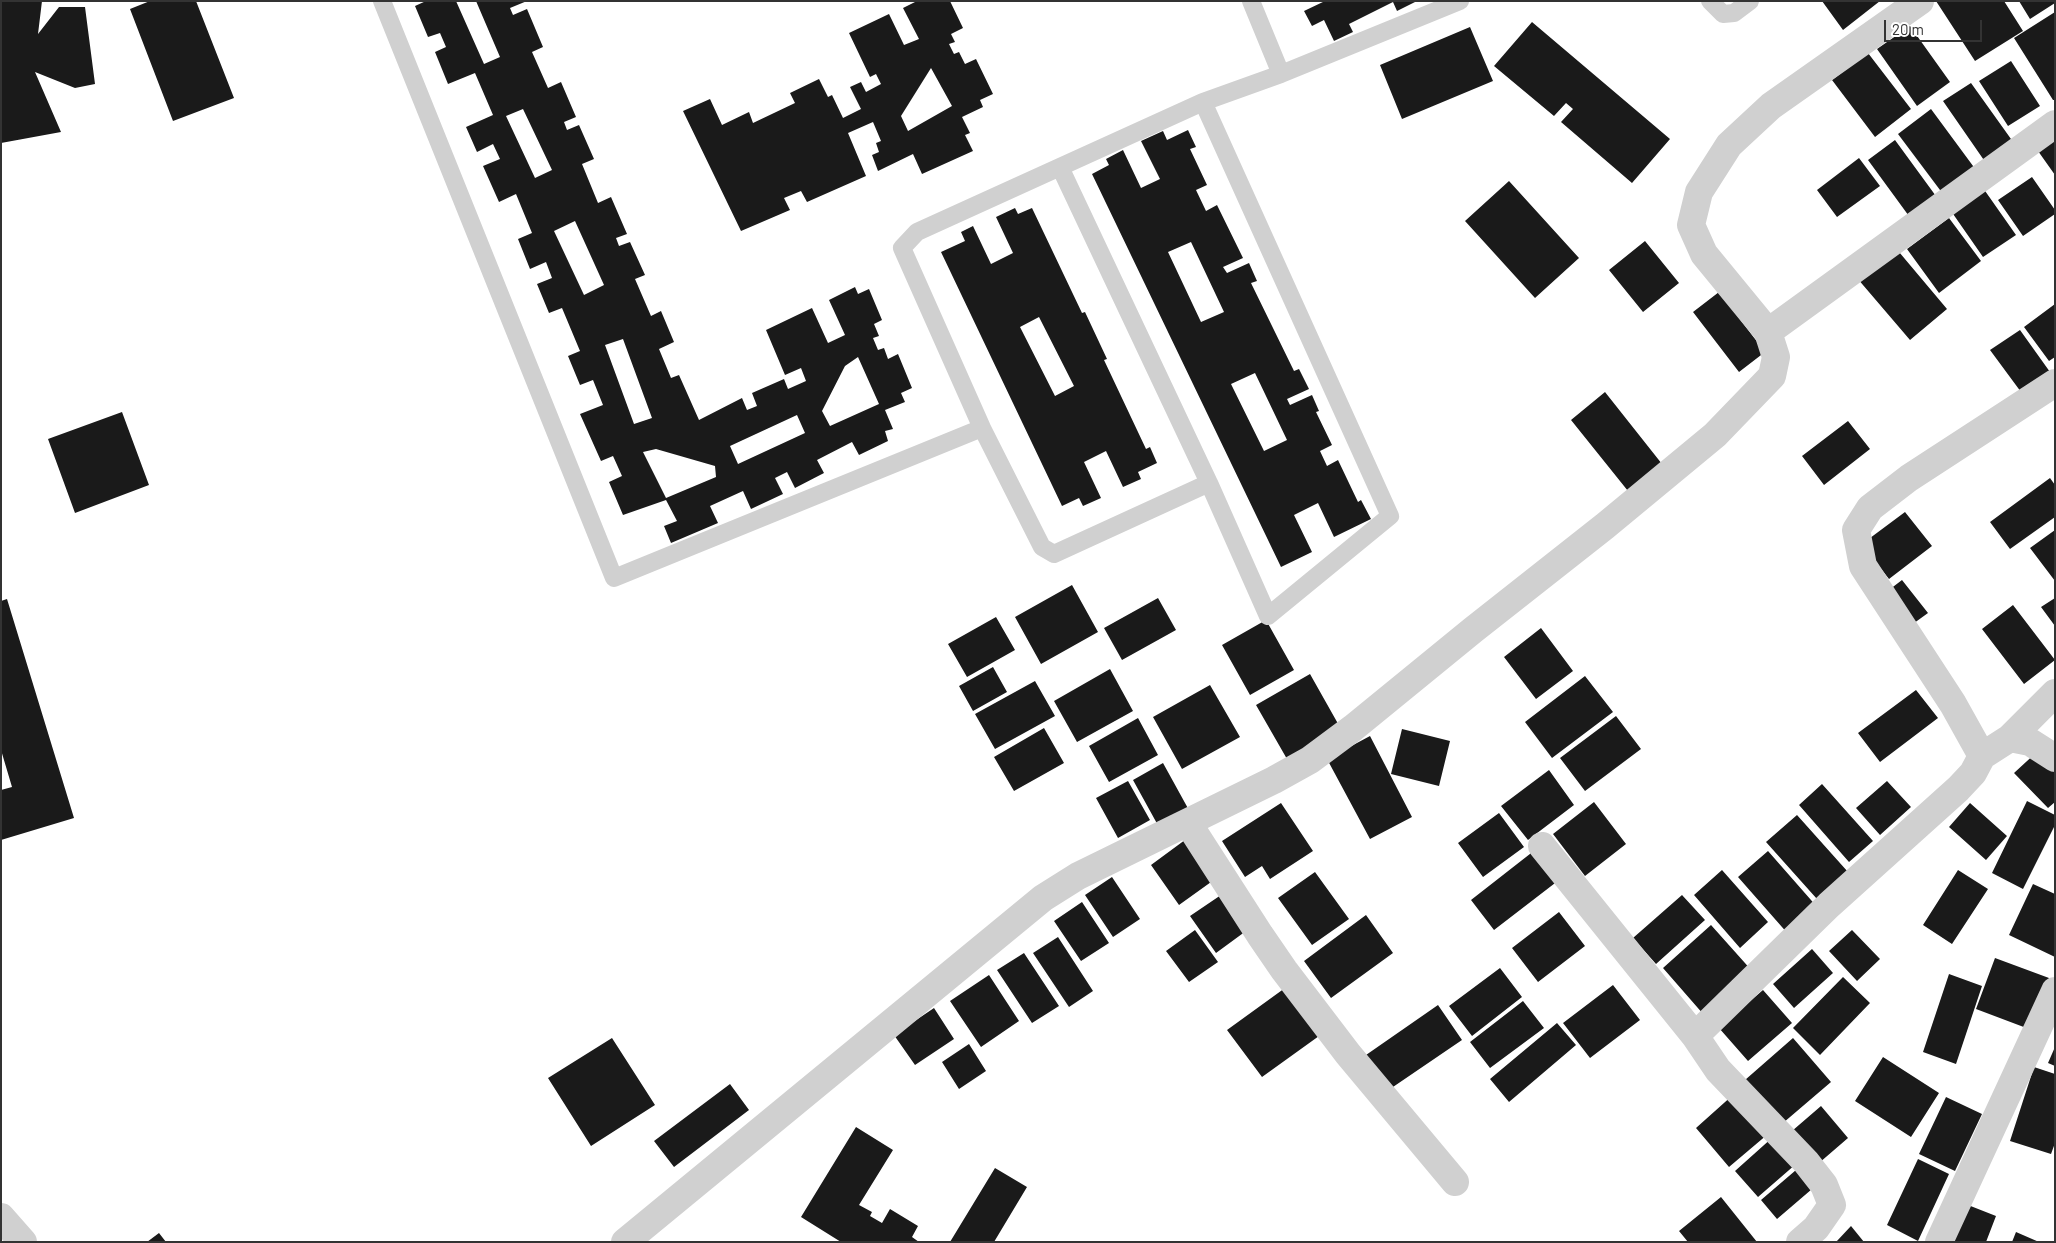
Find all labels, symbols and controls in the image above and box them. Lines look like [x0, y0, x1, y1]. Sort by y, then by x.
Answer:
scale bar [1886, 10, 1984, 42]
text: 20 m [1892, 20, 1924, 38]

